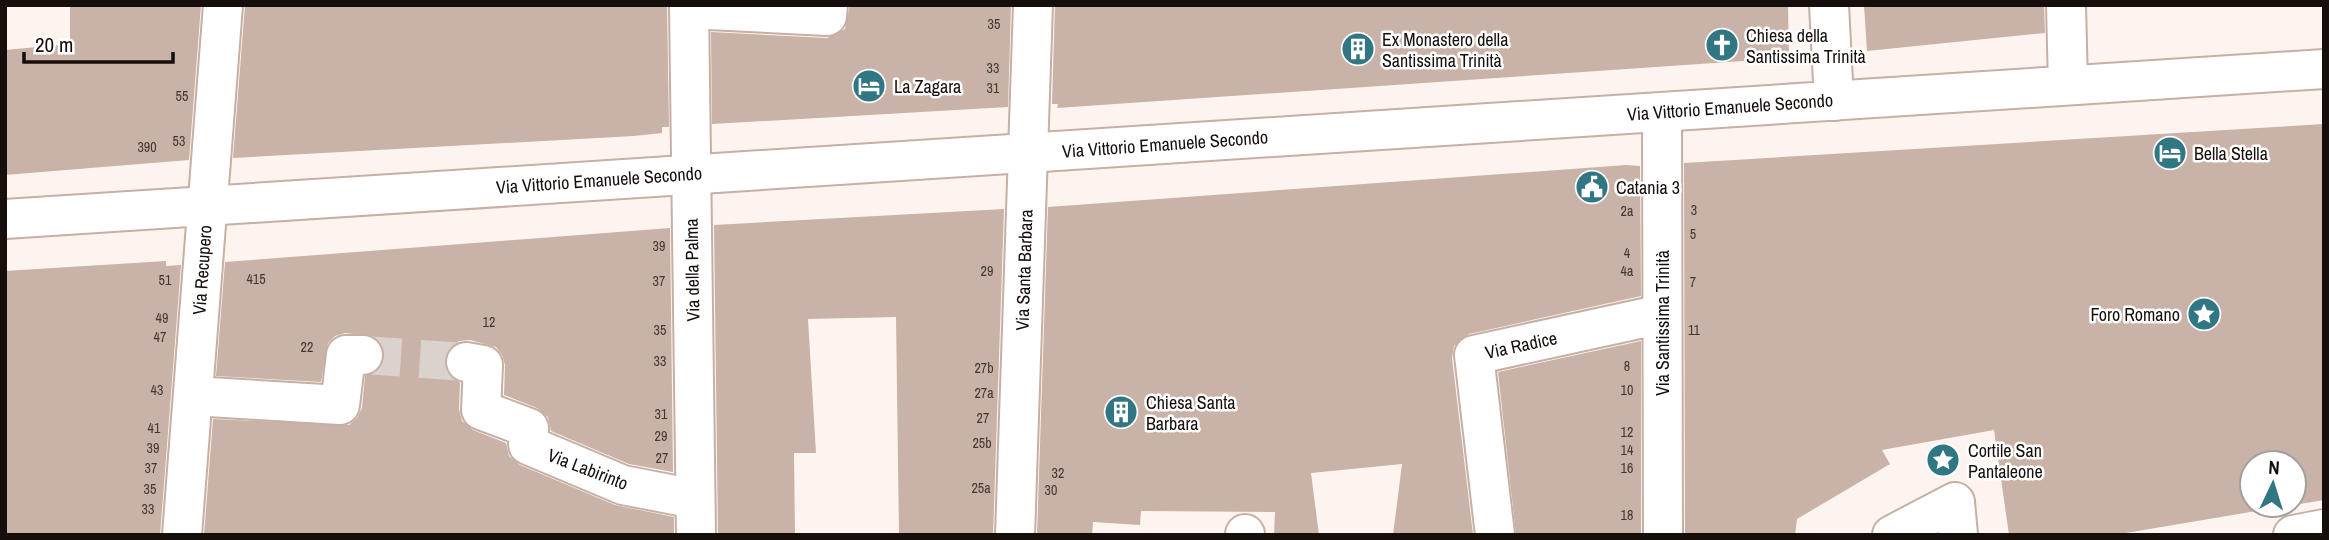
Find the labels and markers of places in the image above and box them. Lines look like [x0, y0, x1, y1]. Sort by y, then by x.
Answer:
place label: Chiesa della Santissima Trinità [1746, 23, 1866, 69]
church icon: Chiesa della Santissima Trinità [1703, 26, 1741, 64]
place label: Ex Monastero della Santissima Trinità [1382, 27, 1508, 73]
building icon: Ex Monastero della Santissima Trinità [1339, 30, 1377, 68]
hotel icon: La Zagara [850, 67, 888, 105]
place label: La Zagara [894, 74, 961, 99]
hotel icon: Bella Stella [2151, 134, 2189, 172]
place label: Bella Stella [2194, 141, 2268, 166]
public building icon: Catania 3 [1573, 168, 1611, 206]
place label: Catania 3 [1616, 175, 1680, 200]
place icon: Foro Romano [2185, 295, 2223, 333]
place label: Foro Romano [2090, 302, 2180, 327]
place label: Chiesa Santa Barbara [1146, 390, 1235, 436]
building icon: Chiesa Santa Barbara [1102, 393, 1140, 431]
place label: Cortile San Pantaleone [1968, 438, 2043, 484]
place icon: Cortile San Pantaleone [1924, 441, 1962, 479]

